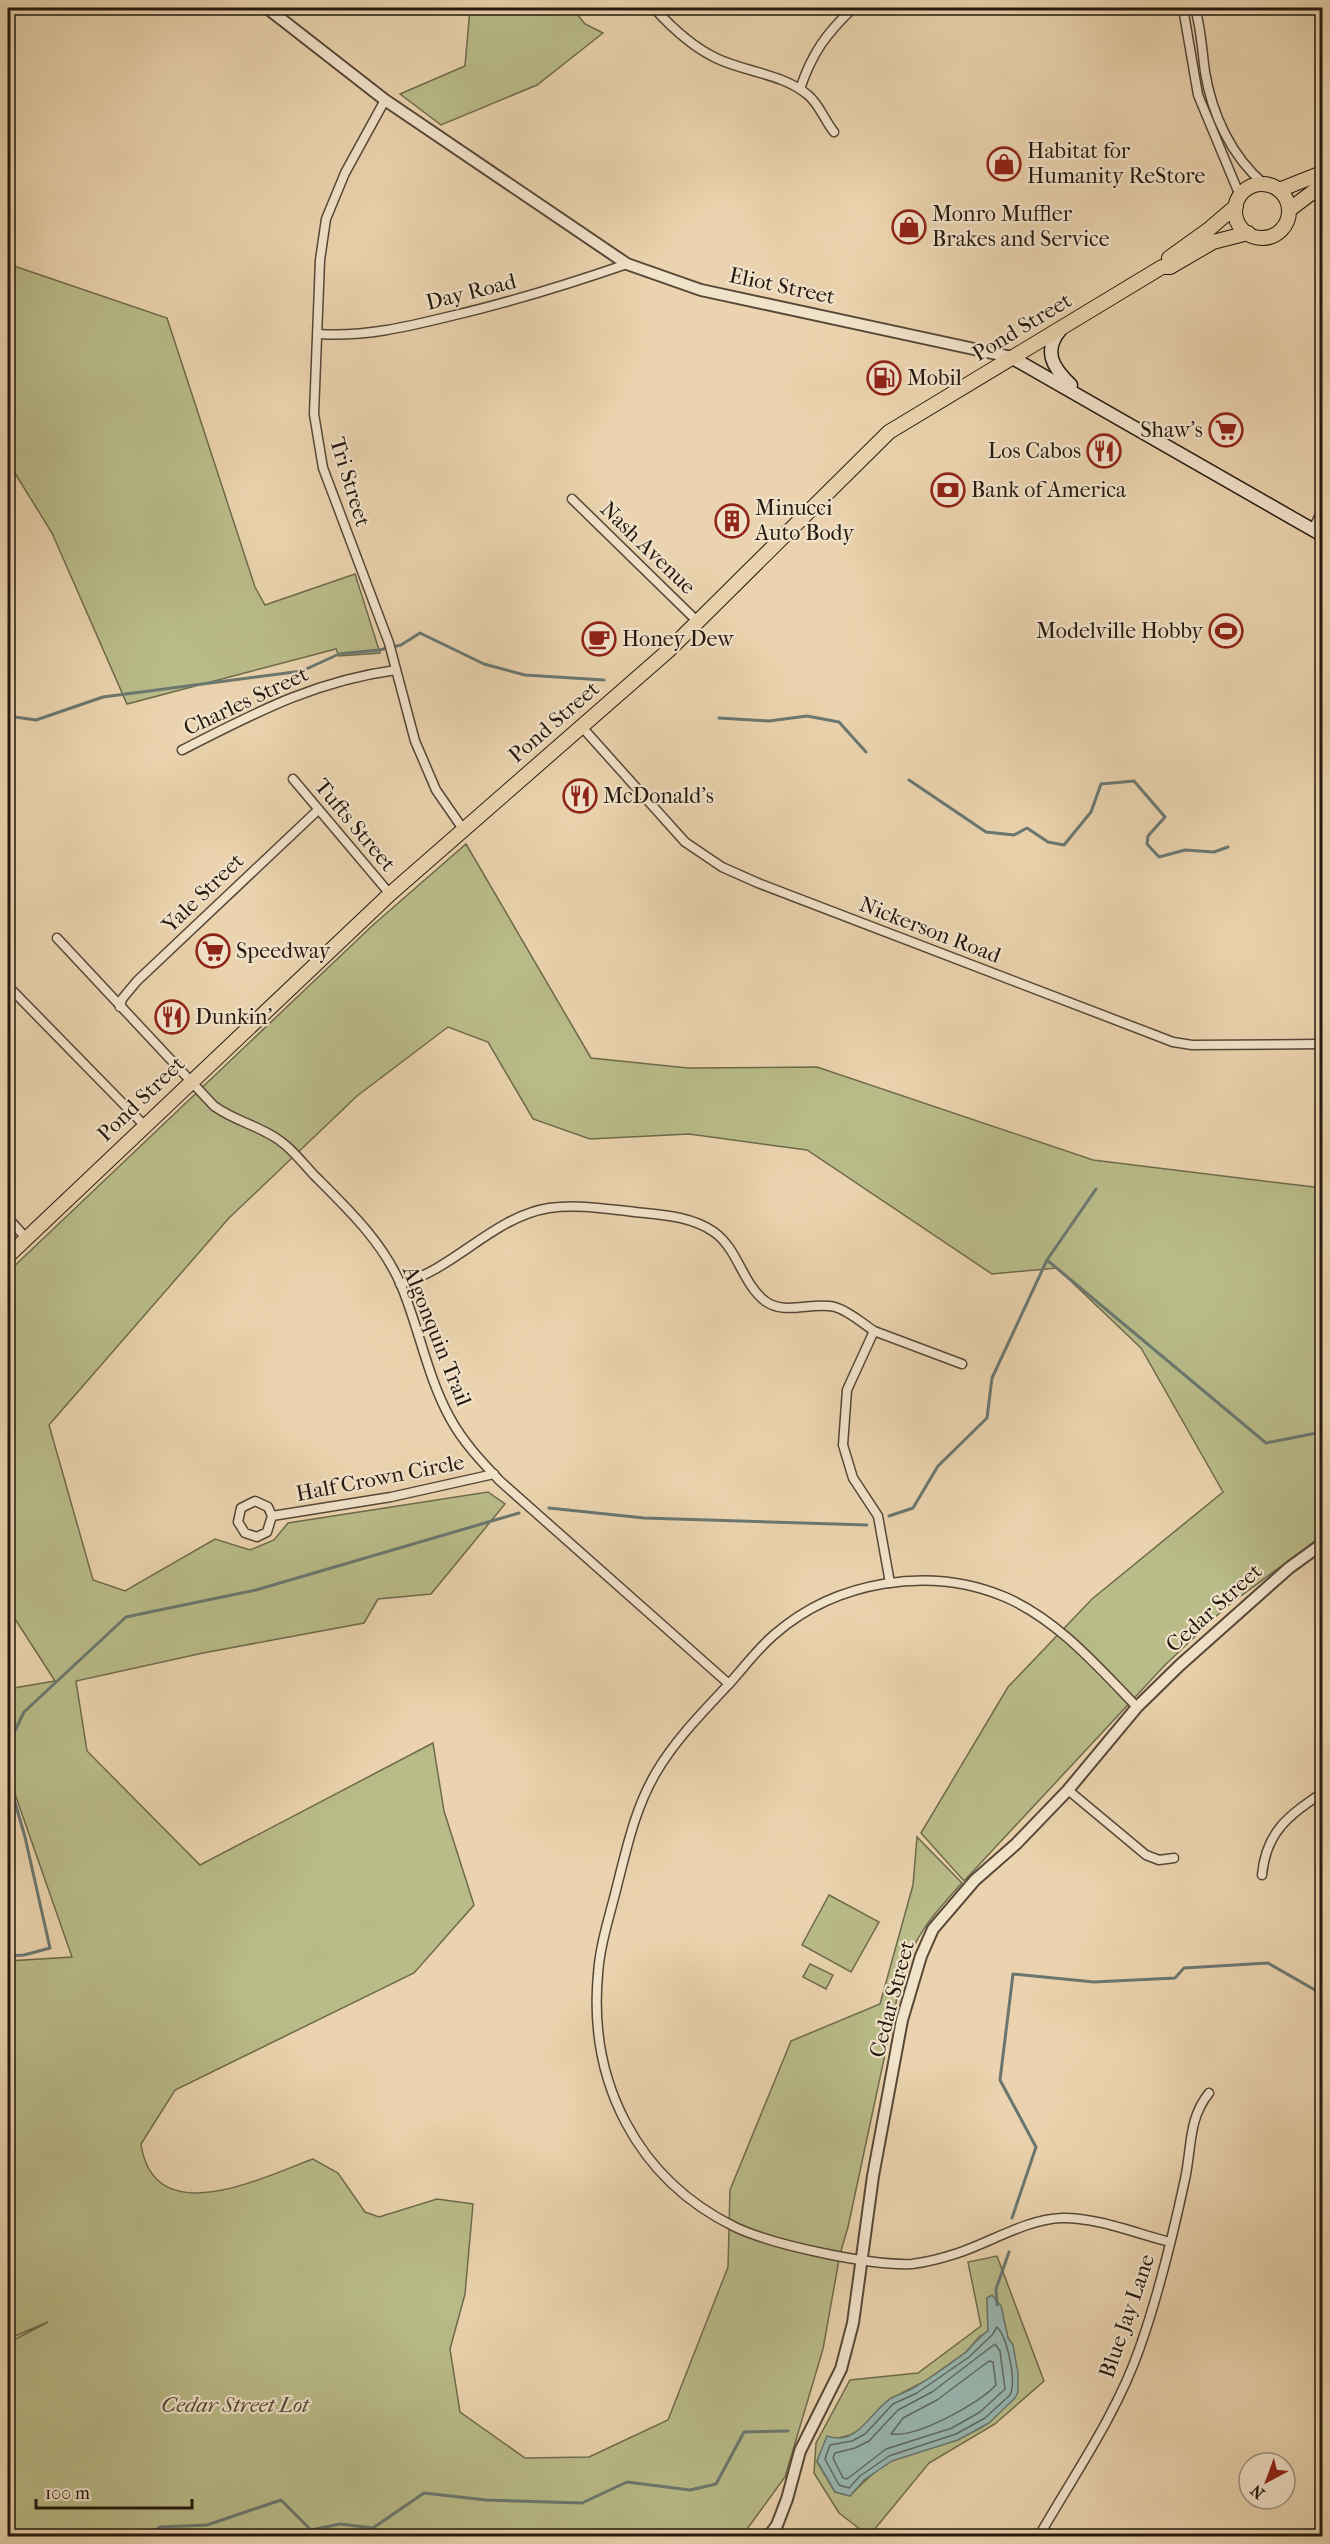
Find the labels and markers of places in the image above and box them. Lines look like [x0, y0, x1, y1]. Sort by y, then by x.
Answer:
place label: Habitat for Humanity ReStore [1027, 138, 1206, 189]
shop icon: Habitat for Humanity ReStore [986, 146, 1022, 182]
place label: Monro Muffler Brakes and Service [932, 201, 1110, 252]
shop icon: Monro Muffler Brakes and Service [891, 209, 927, 245]
fuel station icon: Mobil [866, 360, 902, 396]
place label: Mobil [907, 365, 962, 391]
supermarket icon: Shaw's [1208, 412, 1244, 448]
place label: Shaw's [1140, 417, 1203, 443]
restaurant icon: Los Cabos [1086, 433, 1122, 469]
place label: Los Cabos [988, 438, 1081, 464]
bank icon: Bank of America [930, 472, 966, 508]
place label: Bank of America [971, 477, 1127, 503]
place label: Minucci Auto Body [754, 495, 855, 546]
building icon: Minucci Auto Body [714, 503, 750, 539]
sports icon: Modelville Hobby [1208, 613, 1244, 649]
place label: Modelville Hobby [1036, 618, 1204, 644]
cafe icon: Honey Dew [581, 621, 617, 657]
place label: Honey Dew [622, 626, 734, 652]
restaurant icon: McDonald's [562, 778, 598, 814]
place label: McDonald's [603, 783, 714, 809]
supermarket icon: Speedway [195, 933, 231, 969]
place label: Speedway [236, 938, 332, 964]
restaurant icon: Dunkin' [154, 999, 190, 1035]
place label: Dunkin' [195, 1004, 272, 1030]

